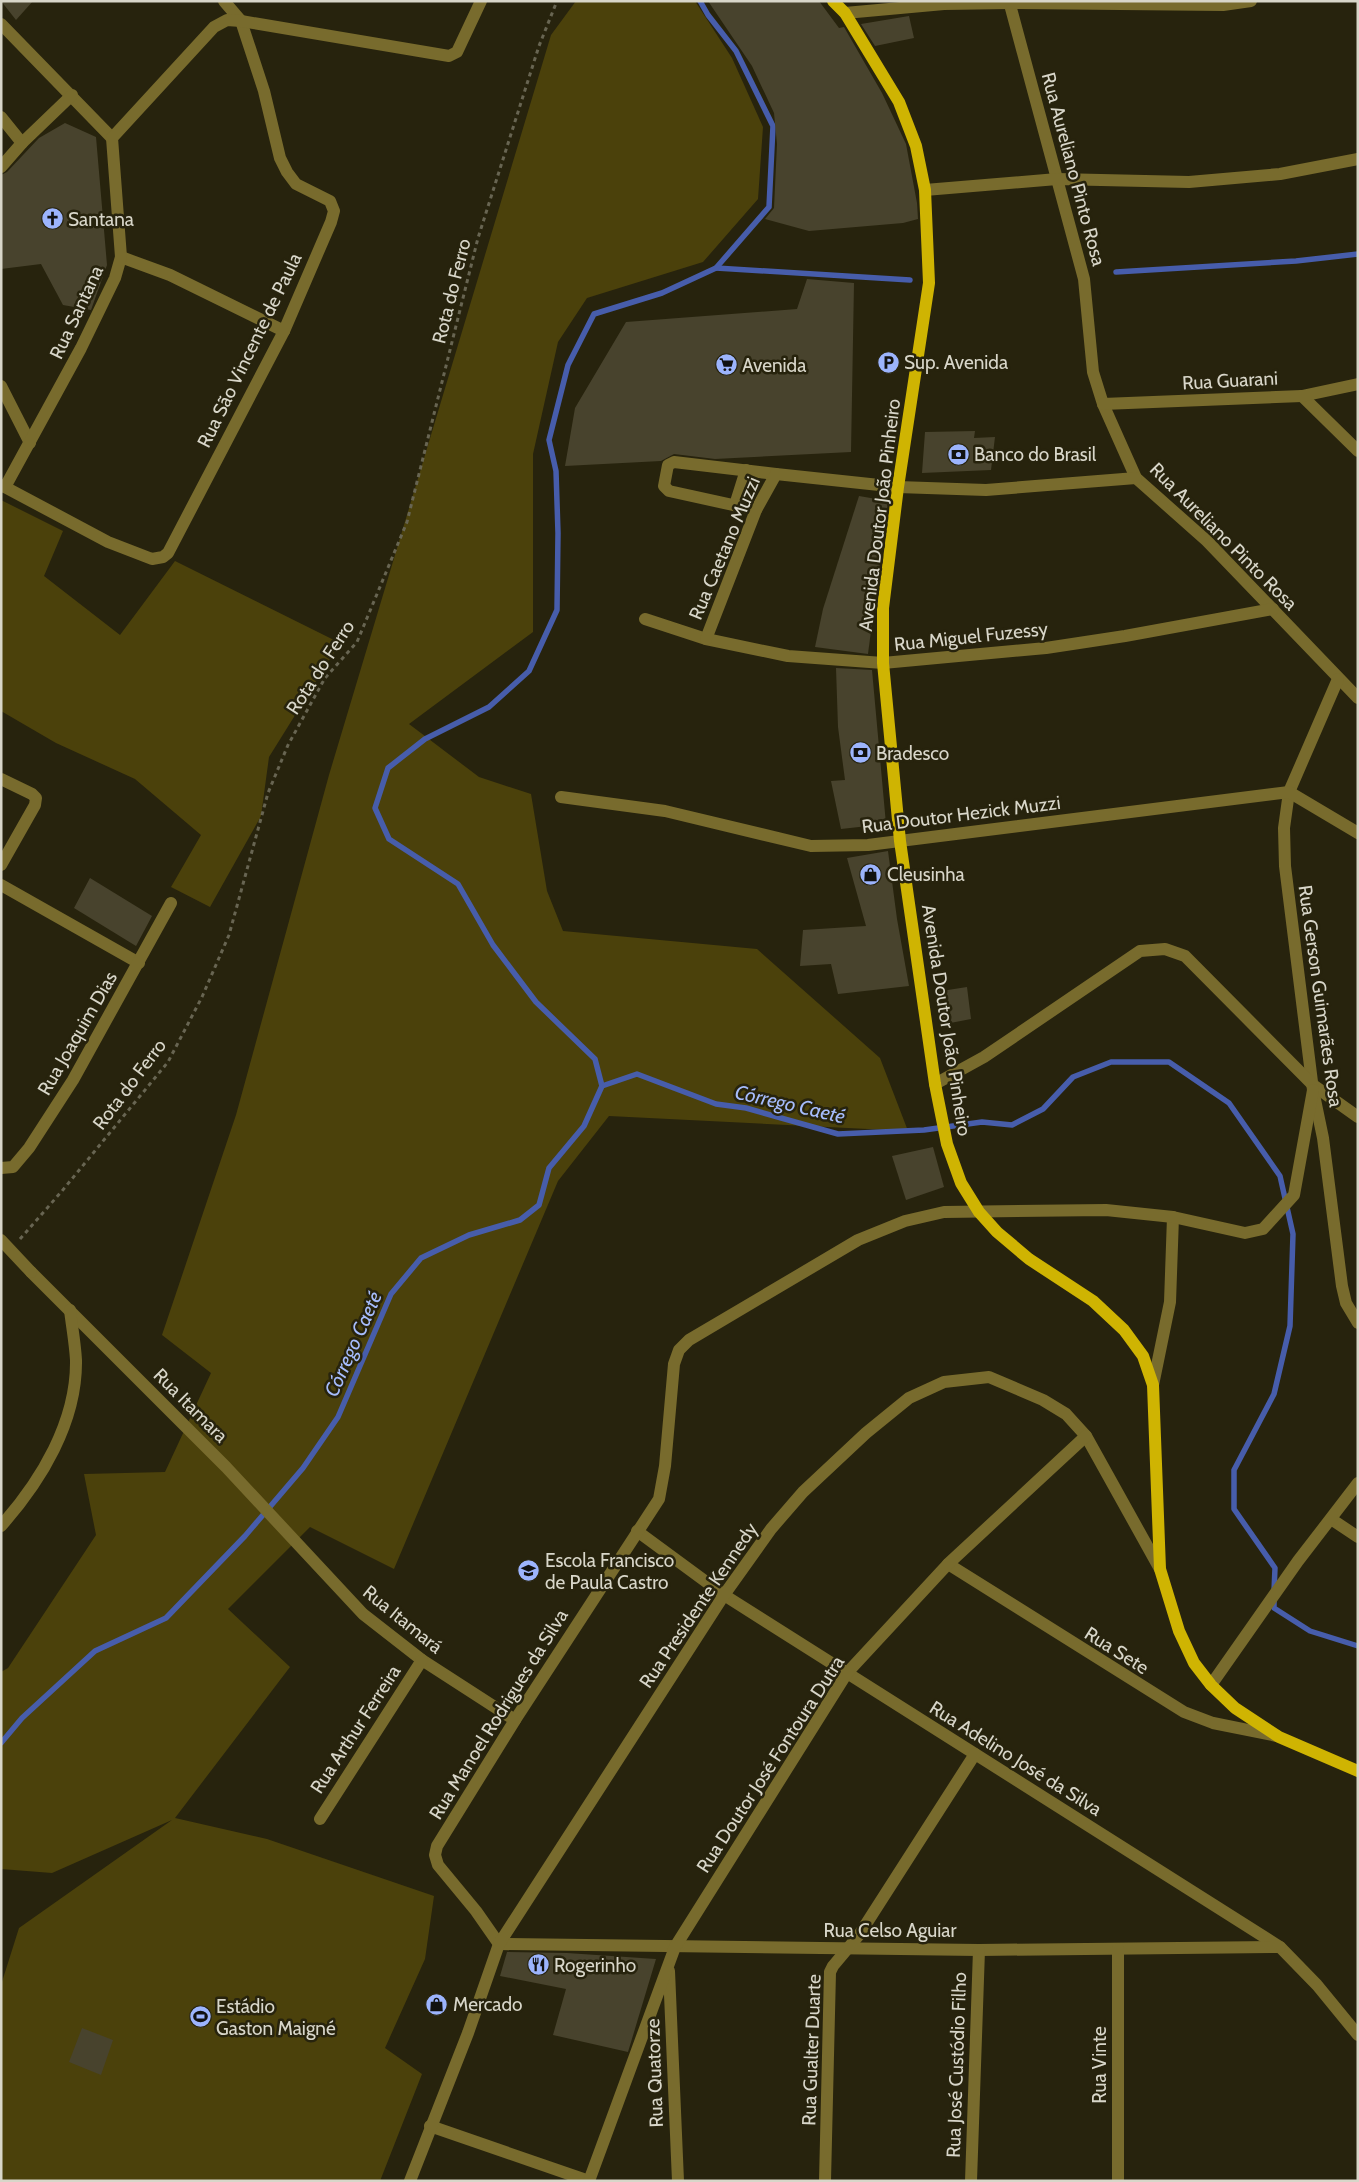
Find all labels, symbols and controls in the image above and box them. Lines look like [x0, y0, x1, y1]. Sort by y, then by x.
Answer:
street label: Rua Aureliano Pinto Rosa [1037, 70, 1110, 268]
church icon: Santana [40, 207, 64, 231]
place label: Santana [68, 208, 134, 231]
street label: Rota do Ferro [427, 236, 476, 346]
street label: Rua São Vincente de Paula [192, 249, 307, 451]
street label: Rua Santana [45, 262, 108, 363]
parking icon: Sup. Avenida [876, 350, 900, 374]
place label: Sup. Avenida [904, 351, 1008, 374]
supermarket icon: Avenida [714, 353, 738, 377]
place label: Avenida [742, 354, 806, 377]
street label: Rua Guarani [1182, 367, 1279, 394]
street label: Avenida Doutor João Pinheiro [854, 397, 905, 633]
bank icon: Banco do Brasil [946, 442, 970, 466]
place label: Banco do Brasil [974, 443, 1097, 466]
street label: Rua Aureliano Pinto Rosa [1145, 458, 1302, 615]
street label: Rua Caetano Muzzi [684, 473, 765, 623]
street label: Rota do Ferro [281, 616, 359, 719]
street label: Rua Miguel Fuzessy [893, 617, 1050, 656]
bank icon: Bradesco [848, 741, 872, 765]
place label: Bradesco [876, 742, 949, 765]
street label: Rua Doutor Hezick Muzzi [860, 791, 1062, 838]
shop icon: Cleusinha [859, 862, 883, 886]
place label: Cleusinha [887, 863, 965, 886]
street label: Rua Gerson Guimarães Rosa [1294, 884, 1347, 1109]
street label: Avenida Doutor João Pinheiro [917, 903, 976, 1138]
street label: Rua Joaquim Dias [33, 967, 122, 1099]
street label: Rota do Ferro [88, 1034, 171, 1134]
water label: Córrego Caeté [733, 1080, 847, 1128]
water label: Córrego Caeté [319, 1288, 387, 1400]
street label: Rua Itamara [149, 1363, 233, 1447]
street label: Rua Presidente Kennedy [634, 1518, 763, 1692]
place label: Escola Francisco de Paula Castro [545, 1549, 674, 1594]
school or university icon: Escola Francisco de Paula Castro [517, 1559, 541, 1583]
street label: Rua Itamará [358, 1580, 447, 1658]
street label: Rua Manoel Rodrigues da Silva [424, 1605, 573, 1824]
street label: Rua Sete [1080, 1622, 1153, 1679]
street label: Rua Doutor José Fontoura Dutra [692, 1652, 849, 1877]
street label: Rua Arthur Ferreira [305, 1661, 406, 1798]
street label: Rua Adelino José da Silva [925, 1696, 1106, 1821]
street label: Rua Celso Aguiar [824, 1919, 956, 1942]
restaurant icon: Rogerinho [526, 1953, 550, 1977]
place label: Rogerinho [554, 1954, 636, 1977]
street label: Rua José Custódio Filho [942, 1972, 971, 2158]
street label: Rua Gualter Duarte [797, 1973, 826, 2126]
shop icon: Mercado [425, 1992, 449, 2016]
place label: Mercado [453, 1993, 522, 2016]
place label: Estádio Gaston Maigné [216, 1995, 336, 2040]
sports icon: Estádio Gaston Maigné [188, 2005, 212, 2029]
street label: Rua Quatorze [641, 2018, 668, 2128]
street label: Rua Vinte [1088, 2026, 1111, 2104]

